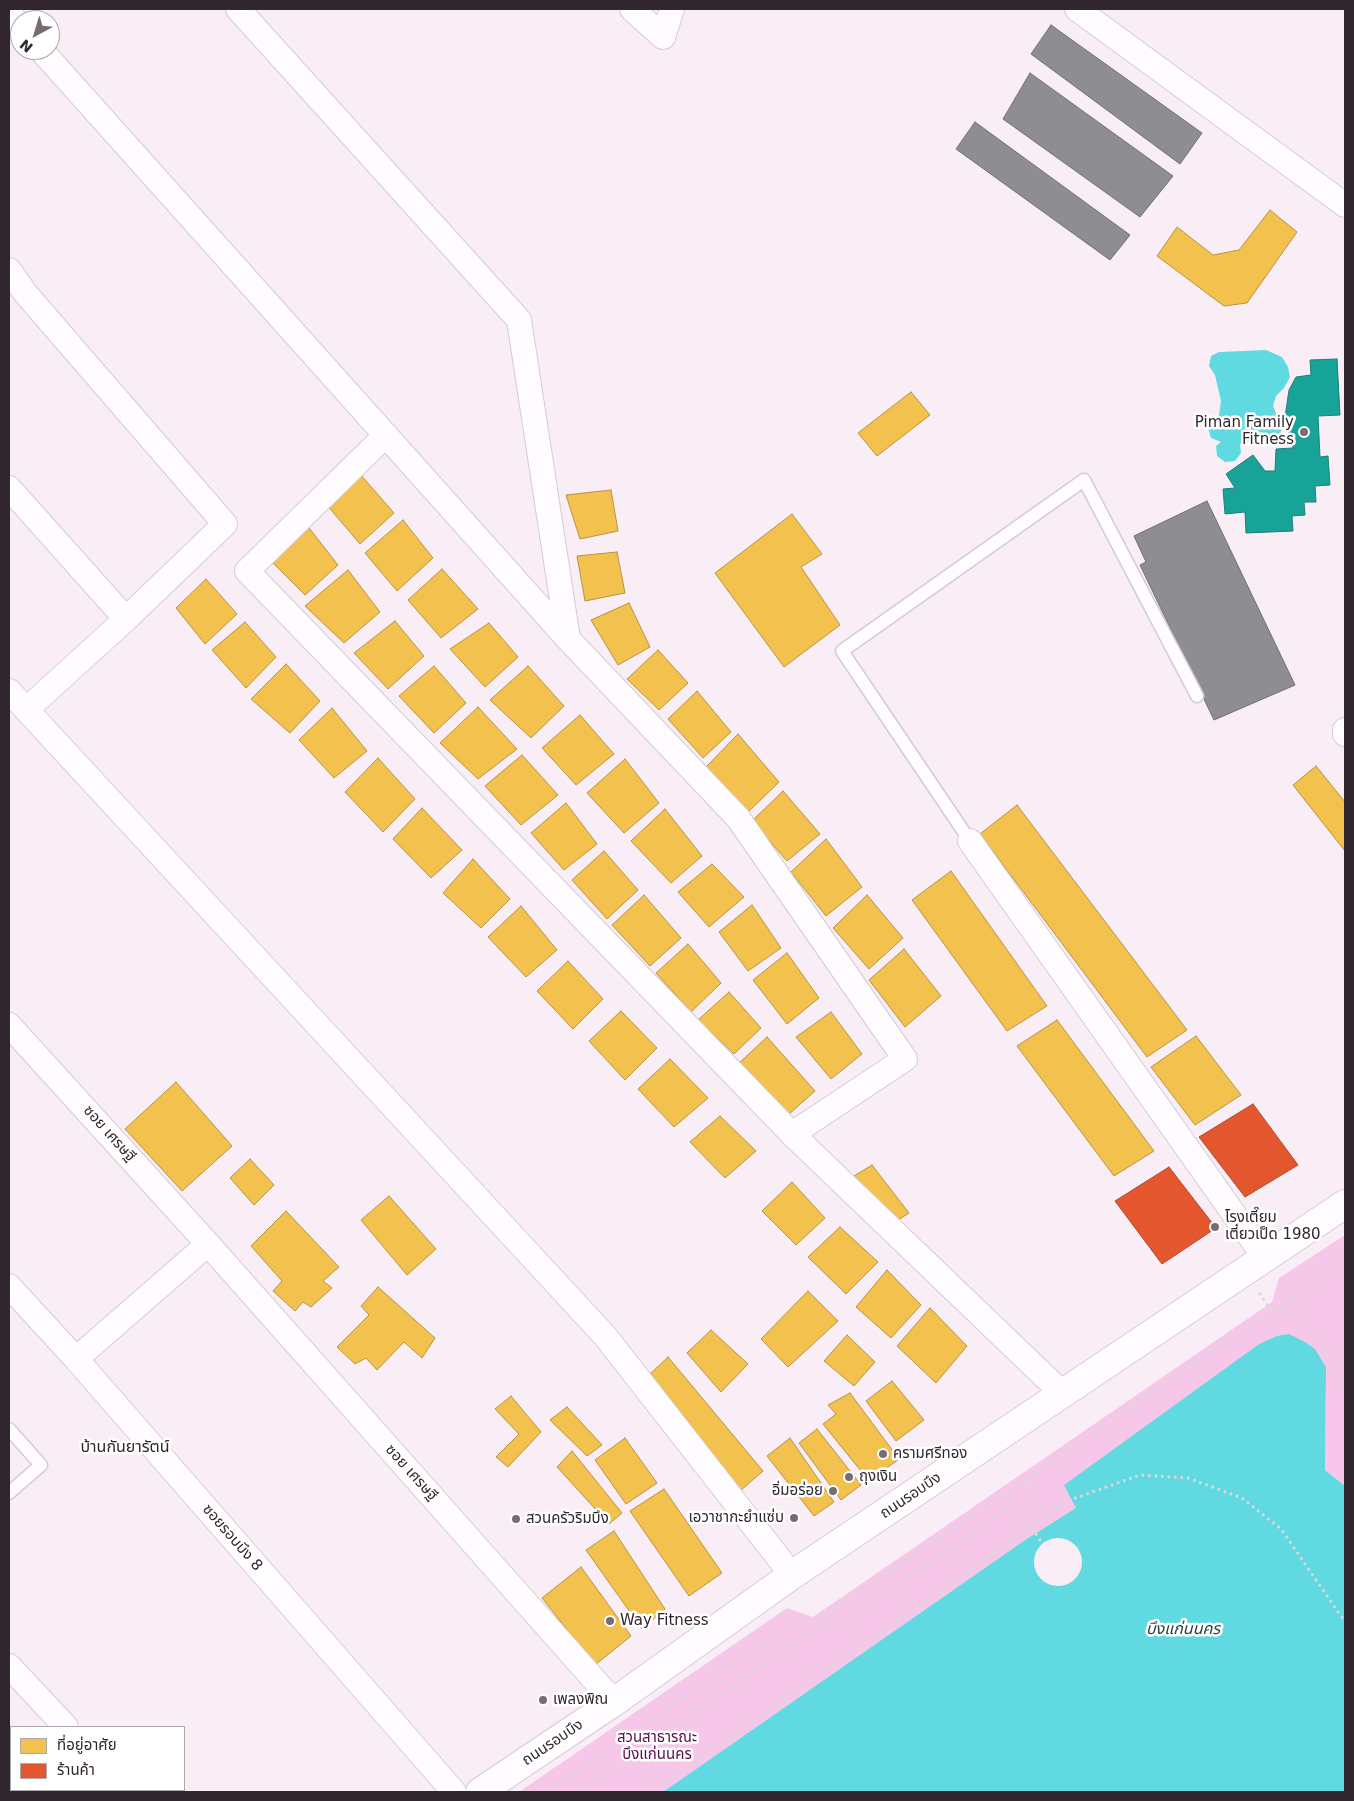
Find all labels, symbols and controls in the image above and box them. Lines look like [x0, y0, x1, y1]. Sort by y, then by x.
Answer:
north arrow [10, 10, 60, 60]
text: N [17, 36, 36, 56]
place label: Piman Family Fitness [1195, 414, 1294, 449]
marker: Piman Family Fitness [1298, 426, 1310, 438]
street label: ซอย เศรษฐี [79, 1102, 139, 1166]
place label: โรงเตี๊ยม เตี๋ยวเป็ด 1980 [1225, 1209, 1321, 1244]
marker: โรงเตี๊ยม เตี๋ยวเป็ด 1980 [1209, 1221, 1221, 1233]
district label: บ้านกันยารัตน์ [80, 1438, 170, 1458]
street label: ซอย เศรษฐี [381, 1441, 441, 1505]
place label: ครามศรีทอง [893, 1445, 967, 1463]
marker: ครามศรีทอง [877, 1448, 889, 1460]
place label: ถุงเงิน [859, 1468, 897, 1486]
street label: ถนนรอบบึง [877, 1469, 945, 1523]
marker: ถุงเงิน [843, 1471, 855, 1483]
place label: อิ่มอร่อย [772, 1482, 823, 1500]
marker: อิ่มอร่อย [827, 1485, 839, 1497]
street label: ซอยรอบบึง 8 [198, 1501, 266, 1575]
place label: เอวาชากะยำแซ่บ [688, 1509, 784, 1527]
place label: สวนครัวริมบึง [526, 1510, 609, 1528]
marker: เอวาชากะยำแซ่บ [788, 1512, 800, 1524]
marker: สวนครัวริมบึง [510, 1513, 522, 1525]
place label: Way Fitness [620, 1612, 709, 1630]
marker: Way Fitness [604, 1615, 616, 1627]
water label: บึงแก่นนคร [1146, 1620, 1220, 1640]
place label: เพลงพิณ [553, 1691, 608, 1709]
marker: เพลงพิณ [537, 1694, 549, 1706]
street label: ถนนรอบบึง [519, 1716, 587, 1770]
legend [10, 1726, 185, 1791]
park label: สวนสาธารณะ บึงแก่นนคร [617, 1729, 697, 1764]
text: ที่อยู่อาศัย [57, 1736, 117, 1754]
text: ร้านค้า [57, 1761, 95, 1779]

